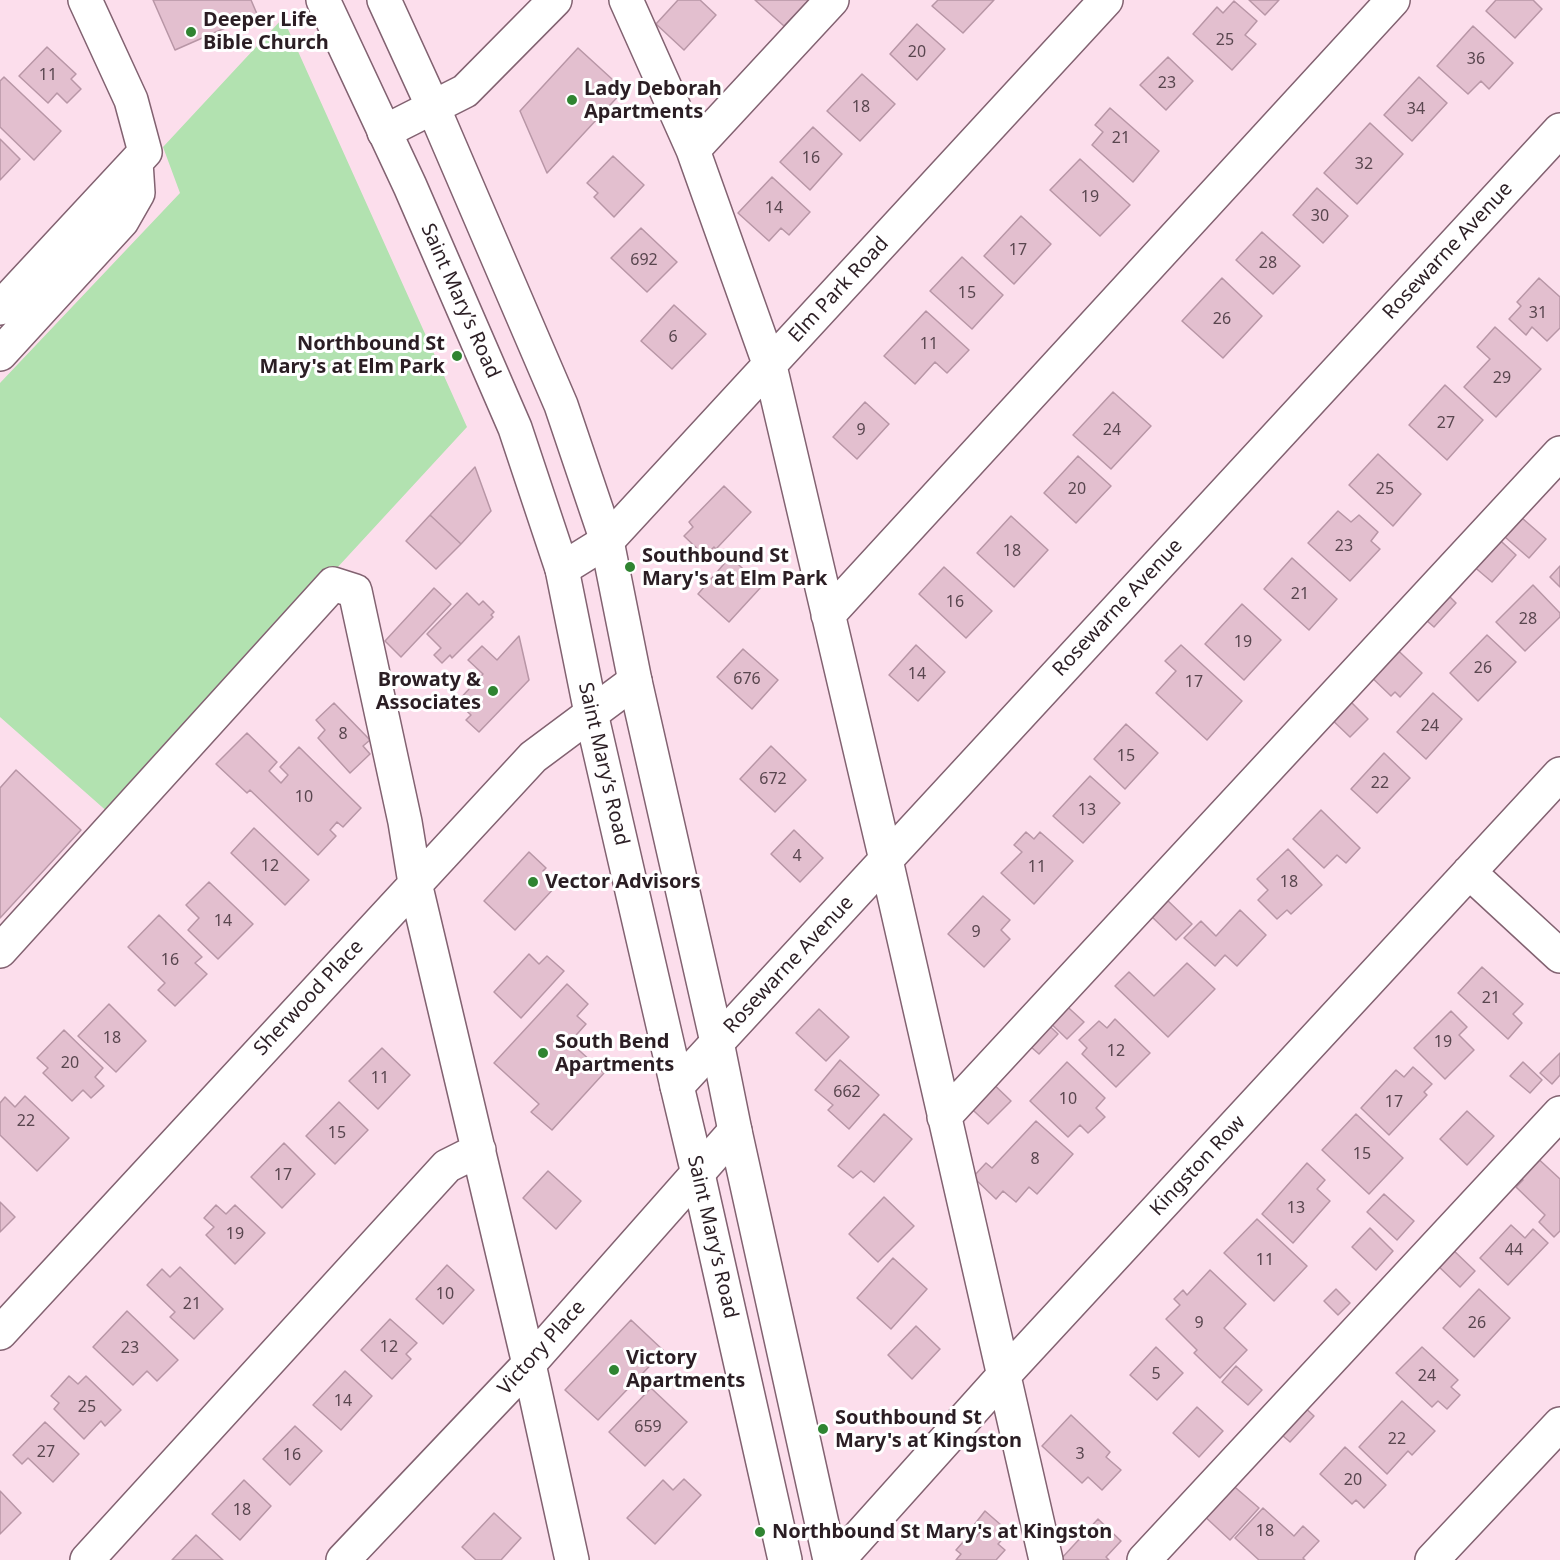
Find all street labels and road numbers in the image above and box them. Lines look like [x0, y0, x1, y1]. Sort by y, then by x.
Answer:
street label: Rosewarne Avenue [1378, 177, 1518, 325]
street label: Saint Mary’s Road [415, 220, 505, 382]
street label: Elm Park Road [784, 232, 894, 348]
street label: Rosewarne Avenue [1048, 534, 1188, 682]
street label: Saint Mary’s Road [573, 680, 633, 848]
street label: Rosewarne Avenue [719, 891, 859, 1039]
street label: Sherwood Place [249, 935, 369, 1061]
street label: Kingston Row [1145, 1111, 1251, 1221]
street label: Saint Mary’s Road [682, 1153, 742, 1321]
street label: Victory Place [493, 1296, 591, 1400]

